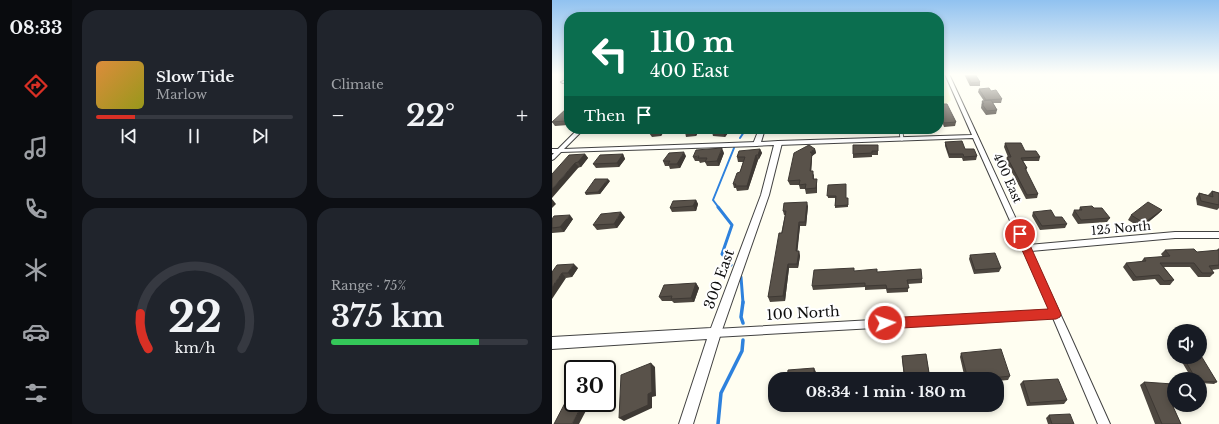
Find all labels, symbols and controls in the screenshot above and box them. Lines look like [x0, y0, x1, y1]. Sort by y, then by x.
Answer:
text: 08:33 [9, 17, 63, 39]
text: 110 m [650, 25, 734, 60]
icon: left [584, 28, 636, 80]
text: 400 East [650, 60, 729, 82]
text: Slow Tide [156, 67, 234, 86]
icon: directions [22, 72, 50, 100]
text: Climate [331, 76, 384, 93]
text: Marlow [156, 86, 207, 103]
text: 22° [406, 97, 455, 134]
text: − [331, 102, 345, 129]
text: + [516, 102, 528, 129]
icon: arrive [633, 104, 655, 126]
text: Then [584, 106, 625, 125]
icon: previous [118, 125, 140, 147]
icon: pause [183, 125, 205, 147]
icon: next [249, 125, 271, 147]
icon: music [22, 134, 50, 162]
street label: 400 East [990, 151, 1026, 206]
icon: phone [22, 195, 50, 223]
pin [1003, 217, 1037, 251]
street label: 125 North [1091, 218, 1151, 238]
icon: arrive [1009, 223, 1031, 245]
street label: 300 East [700, 246, 738, 311]
icon: climate [22, 256, 50, 284]
text: Range · 75% [331, 277, 406, 294]
text: 22 [167, 292, 222, 343]
text: 375 km [331, 298, 444, 335]
street label: 100 North [766, 302, 840, 324]
position arrow [864, 302, 906, 344]
icon: car [22, 318, 50, 346]
map controls [1167, 324, 1207, 412]
button: sound [1167, 324, 1207, 364]
text: km/h [174, 339, 215, 357]
speed limit sign: 30 [564, 360, 616, 412]
button: search [1167, 372, 1207, 412]
icon: filters [22, 379, 50, 407]
text: 08:34 · 1 min · 180 m [806, 382, 966, 401]

